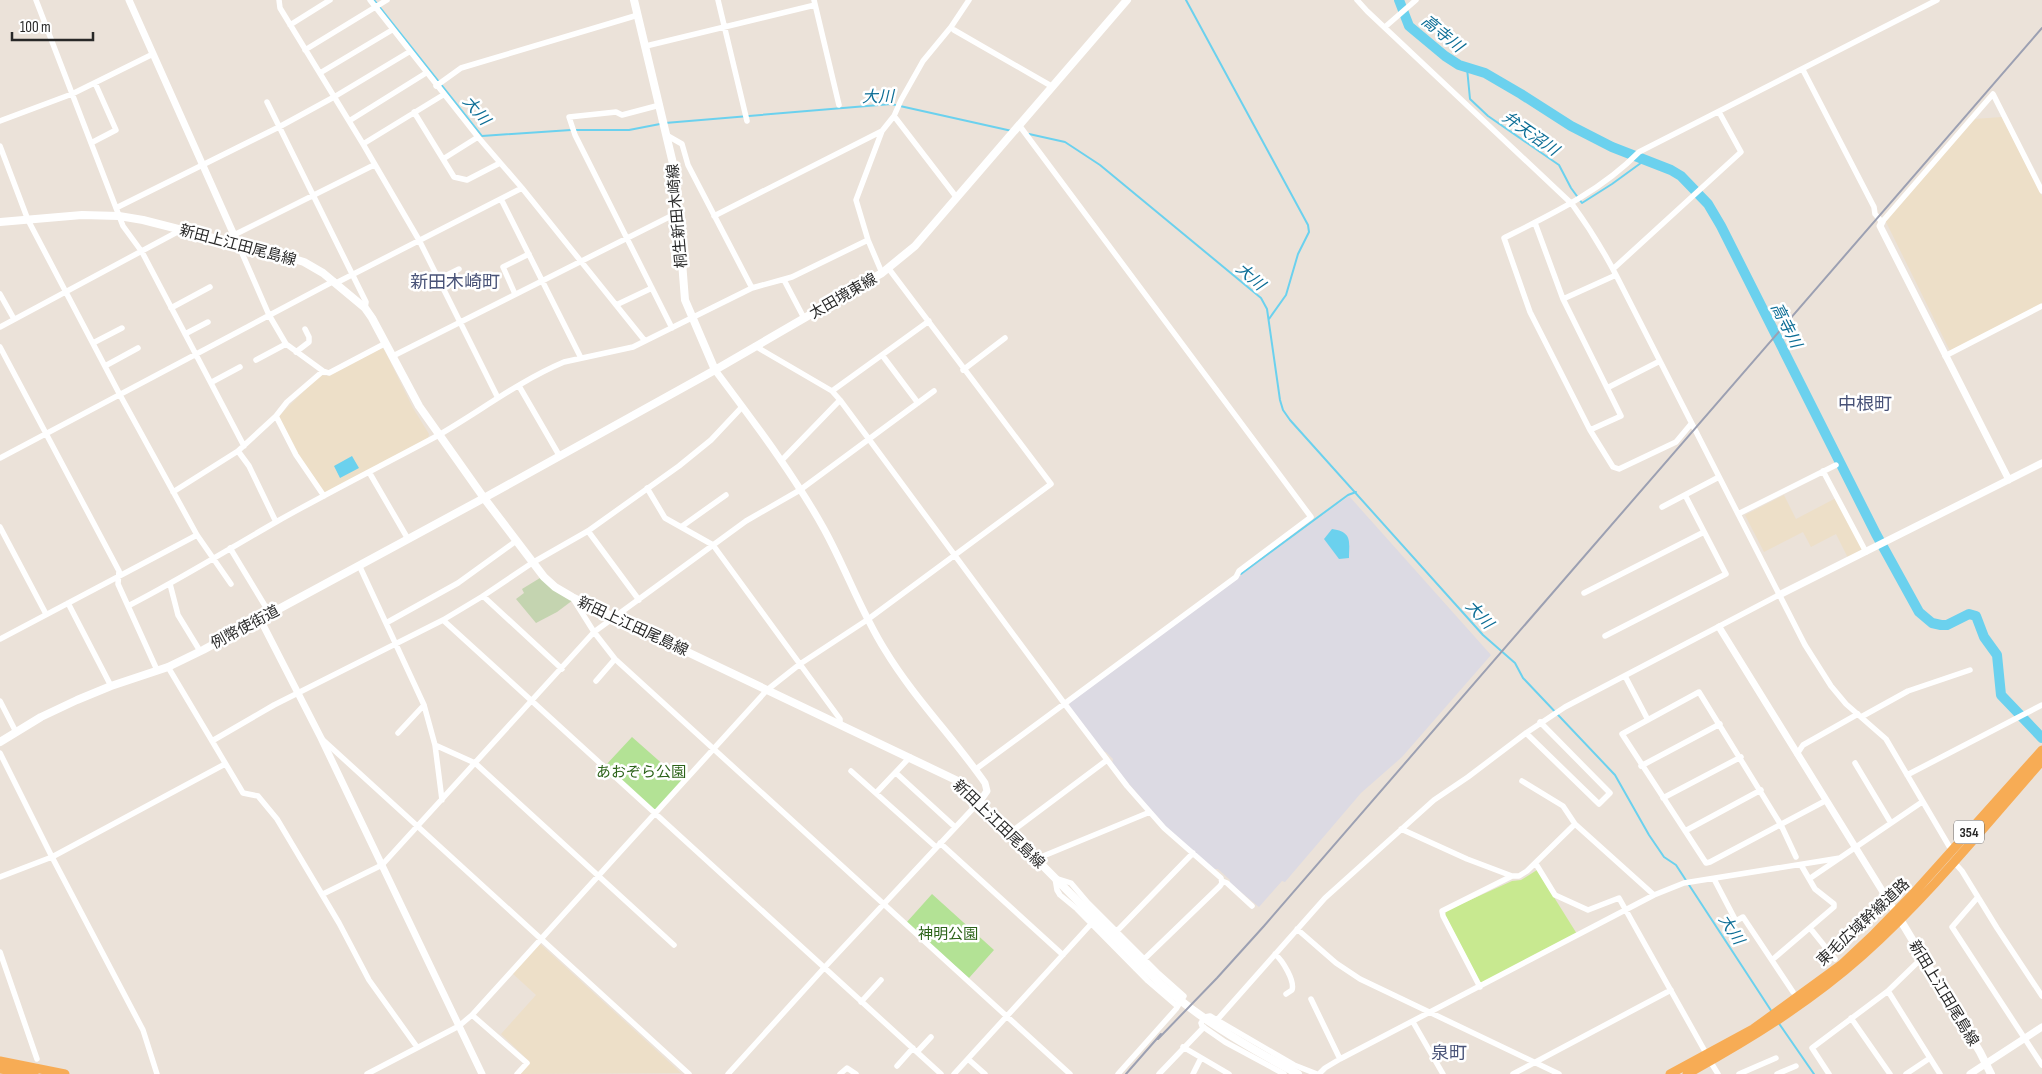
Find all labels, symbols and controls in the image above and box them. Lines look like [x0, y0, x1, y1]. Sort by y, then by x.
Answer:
scale bar [12, 10, 94, 42]
water label: 高寺川 [1417, 12, 1468, 58]
text: 100 m [20, 18, 51, 37]
water label: 大川 [862, 88, 896, 107]
water label: 大川 [458, 93, 495, 131]
water label: 弁天沼川 [1498, 108, 1563, 162]
street label: 桐生新田木崎線 [663, 163, 692, 269]
street label: 新田上江田尾島線 [177, 221, 298, 270]
water label: 大川 [1232, 259, 1270, 296]
street label: 太田境東線 [806, 269, 880, 323]
district label: 新田木崎町 [410, 272, 500, 293]
water label: 高寺川 [1766, 300, 1806, 353]
district label: 中根町 [1838, 394, 1892, 415]
street label: 新田上江田尾島線 [574, 592, 691, 660]
water label: 大川 [1461, 597, 1498, 635]
street label: 例幣使街道 [208, 601, 283, 653]
park label: あおぞら公園 [596, 763, 686, 782]
street label: 新田上江田尾島線 [949, 776, 1048, 873]
road number: 354 [1954, 820, 1984, 844]
street label: 東毛広域幹線道路 [1813, 874, 1914, 970]
water label: 大川 [1714, 911, 1749, 950]
park label: 神明公園 [918, 925, 978, 944]
street label: 新田上江田尾島線 [1905, 937, 1983, 1050]
district label: 泉町 [1431, 1043, 1467, 1064]

